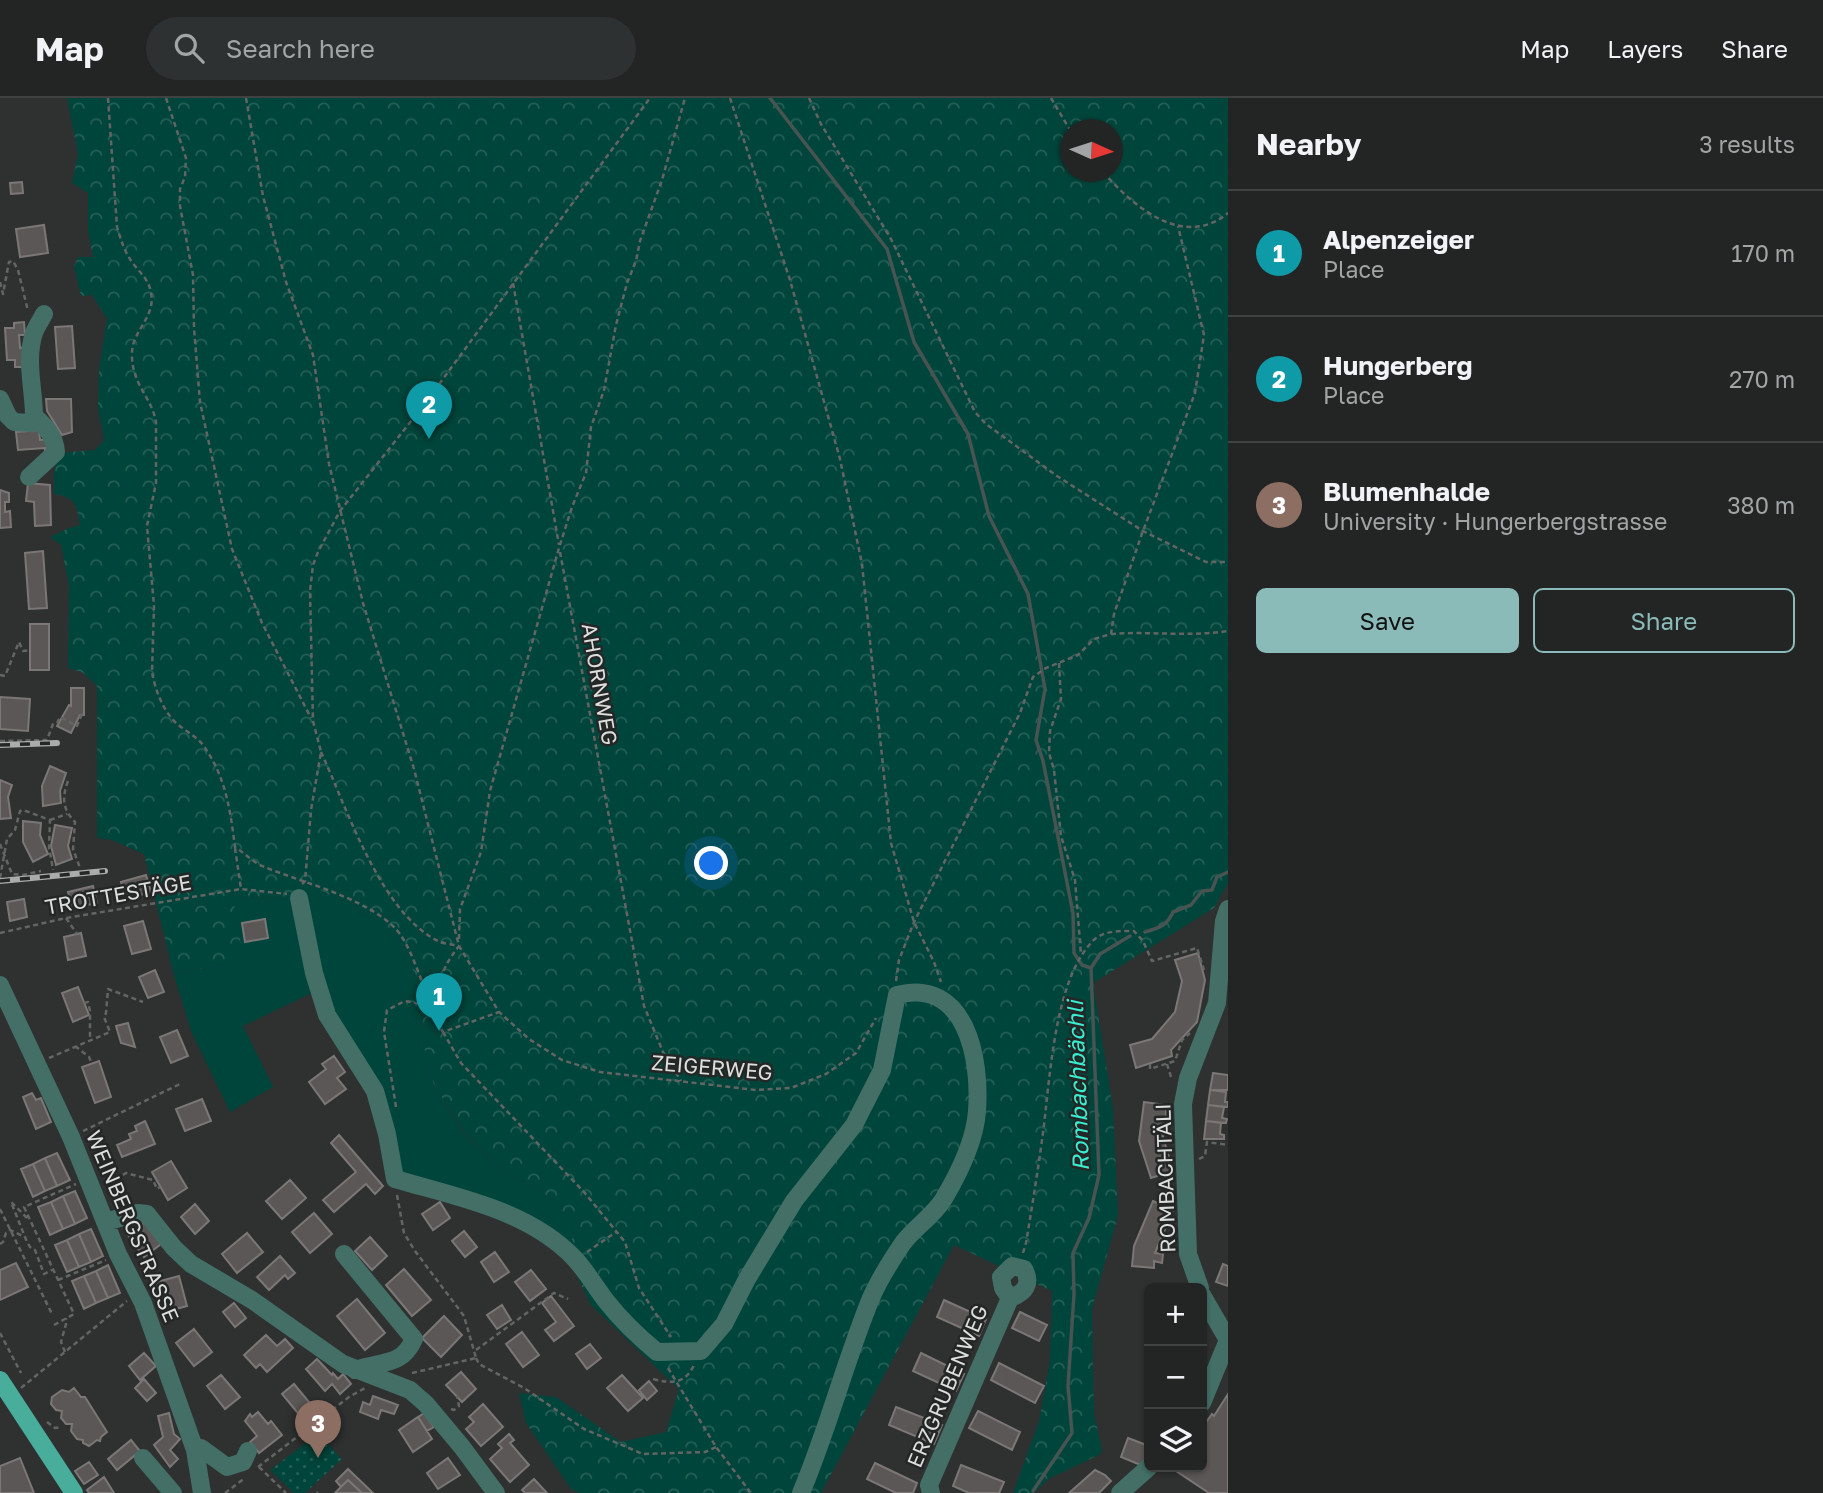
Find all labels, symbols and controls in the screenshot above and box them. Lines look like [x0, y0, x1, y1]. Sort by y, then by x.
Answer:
search box [146, 17, 636, 80]
text: Map [35, 29, 104, 68]
icon: search [170, 29, 208, 67]
text: Search here [226, 33, 375, 64]
text: Map [1520, 34, 1569, 63]
text: Layers [1607, 34, 1683, 63]
text: Share [1721, 34, 1788, 63]
north arrow [1060, 119, 1123, 182]
text: Nearby [1256, 126, 1361, 162]
text: 3 results [1699, 130, 1795, 158]
text: Alpenzeiger [1323, 224, 1474, 255]
text: 1 [1273, 239, 1285, 267]
text: 170 m [1731, 239, 1795, 267]
text: Place [1323, 255, 1384, 283]
text: Hungerberg [1323, 350, 1473, 381]
text: 2 [1272, 365, 1286, 393]
text: 270 m [1729, 365, 1795, 393]
pin: 2 [406, 381, 452, 439]
text: Place [1323, 381, 1384, 409]
text: Blumenhalde [1323, 476, 1490, 507]
text: 3 [1272, 491, 1286, 519]
text: 380 m [1727, 491, 1795, 519]
text: University · Hungerbergstrasse [1323, 507, 1667, 535]
button: Save [1256, 588, 1519, 653]
button: Share [1533, 588, 1795, 653]
street label: AHORNWEG [576, 621, 624, 747]
your location [694, 846, 728, 880]
street label: TROTTESTÄGE [43, 868, 193, 920]
pin: 1 [416, 973, 462, 1031]
water label: Rombachbächli [1060, 997, 1094, 1172]
street label: ZEIGERWEG [650, 1049, 774, 1085]
street label: ROMBACHTÄLI [1149, 1103, 1181, 1253]
street label: WEINBERGSTRASSE [81, 1126, 185, 1326]
map controls [1144, 1283, 1207, 1472]
button: + [1144, 1283, 1207, 1346]
street label: ERZGRUBENWEG [901, 1301, 993, 1471]
button: − [1144, 1346, 1207, 1409]
pin: 3 [295, 1400, 341, 1458]
button: layers [1144, 1409, 1207, 1472]

